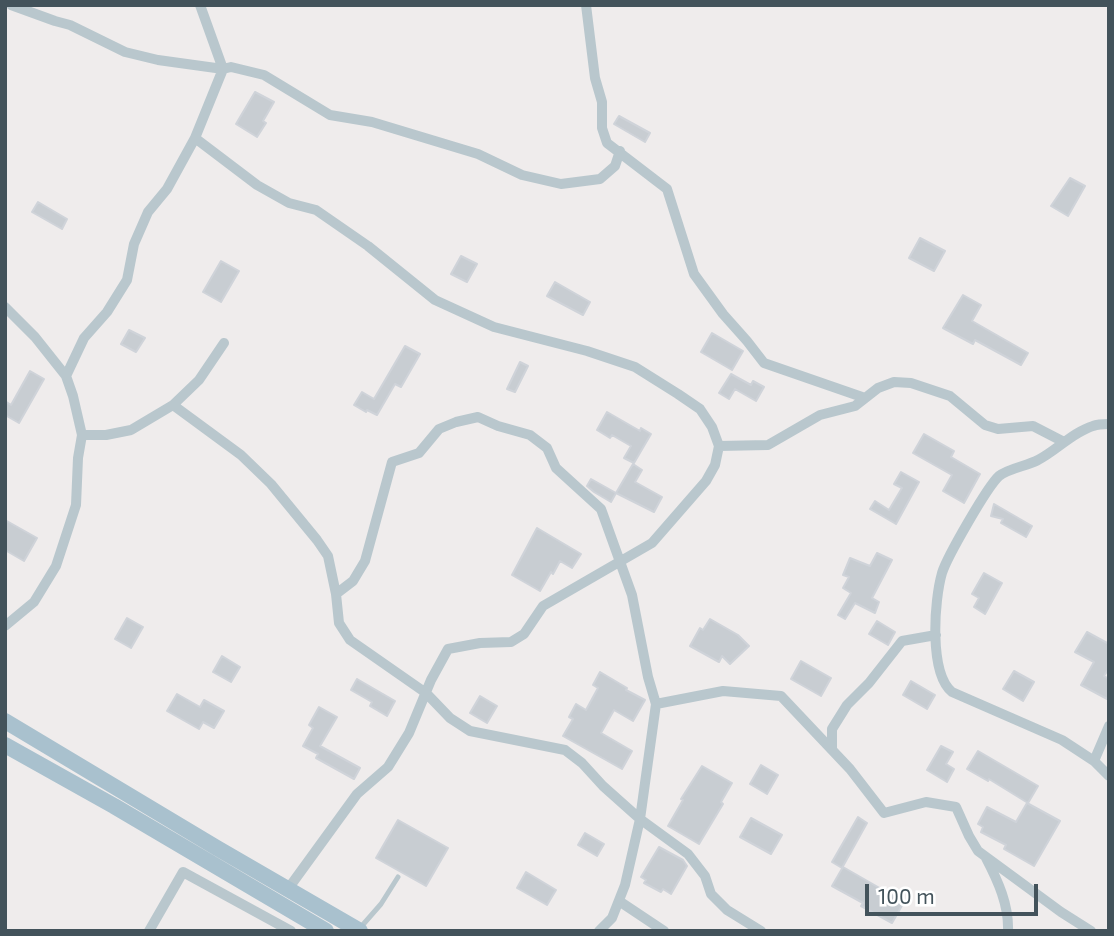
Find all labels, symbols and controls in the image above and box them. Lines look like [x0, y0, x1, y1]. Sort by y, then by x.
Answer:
scale bar [869, 870, 1042, 914]
text: 100 m [878, 883, 935, 908]

